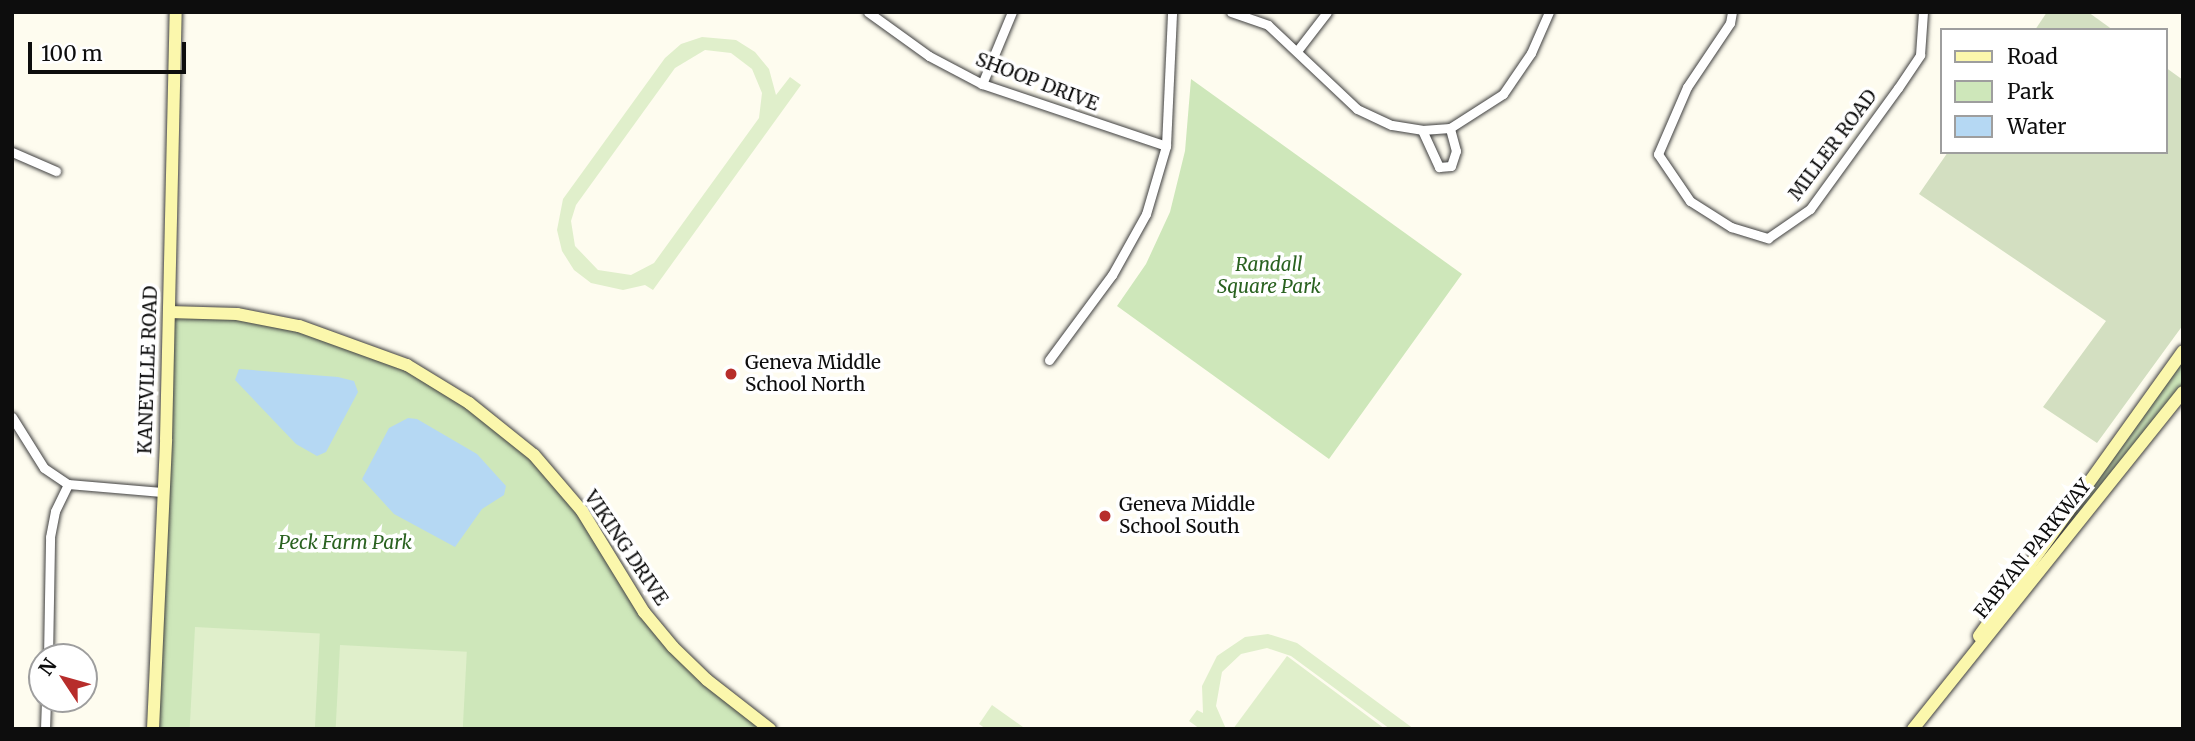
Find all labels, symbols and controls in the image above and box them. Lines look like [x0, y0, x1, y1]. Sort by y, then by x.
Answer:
scale bar [32, 28, 189, 72]
legend [1940, 28, 2167, 154]
text: 100 m [41, 40, 103, 67]
text: Road [2007, 43, 2058, 70]
street label: SHOOP DRIVE [972, 48, 1102, 116]
text: Park [2007, 78, 2054, 105]
street label: MILLER ROAD [1784, 85, 1882, 205]
text: Water [2007, 113, 2066, 140]
park label: Randall Square Park [1217, 254, 1321, 298]
street label: KANEVILLE ROAD [134, 285, 162, 455]
place label: Geneva Middle School North [745, 352, 881, 396]
marker: Geneva Middle School North [723, 366, 739, 382]
street label: FABYAN PARKWAY [1970, 475, 2096, 623]
street label: VIKING DRIVE [579, 486, 673, 610]
place label: Geneva Middle School South [1119, 494, 1255, 538]
marker: Geneva Middle School South [1097, 508, 1113, 524]
park label: Peck Farm Park [278, 532, 412, 554]
north arrow [28, 643, 98, 713]
text: N [34, 654, 62, 680]

